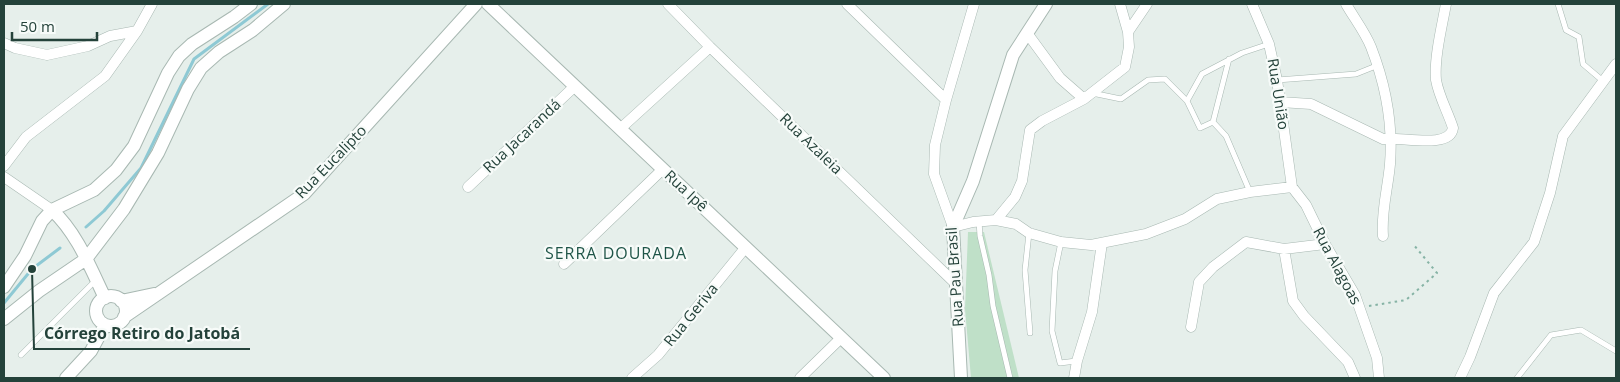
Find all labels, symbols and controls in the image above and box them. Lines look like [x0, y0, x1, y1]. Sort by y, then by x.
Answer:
scale bar [12, 10, 98, 42]
text: 50 m [20, 16, 55, 36]
street label: Rua União [1263, 57, 1294, 131]
street label: Rua Jacarandá [478, 94, 565, 177]
street label: Rua Azaleia [776, 108, 847, 178]
street label: Rua Eucalipto [290, 120, 370, 202]
street label: Rua Ipê [661, 165, 713, 215]
street label: Rua Alagoas [1309, 223, 1367, 308]
street label: Rua Pau Brasil [941, 226, 967, 328]
district label: SERRA DOURADA [545, 242, 687, 264]
street label: Rua Geriva [659, 279, 722, 350]
callout: Córrego Retiro do Jatobá [34, 318, 250, 349]
text: Córrego Retiro do Jatobá [44, 322, 240, 344]

